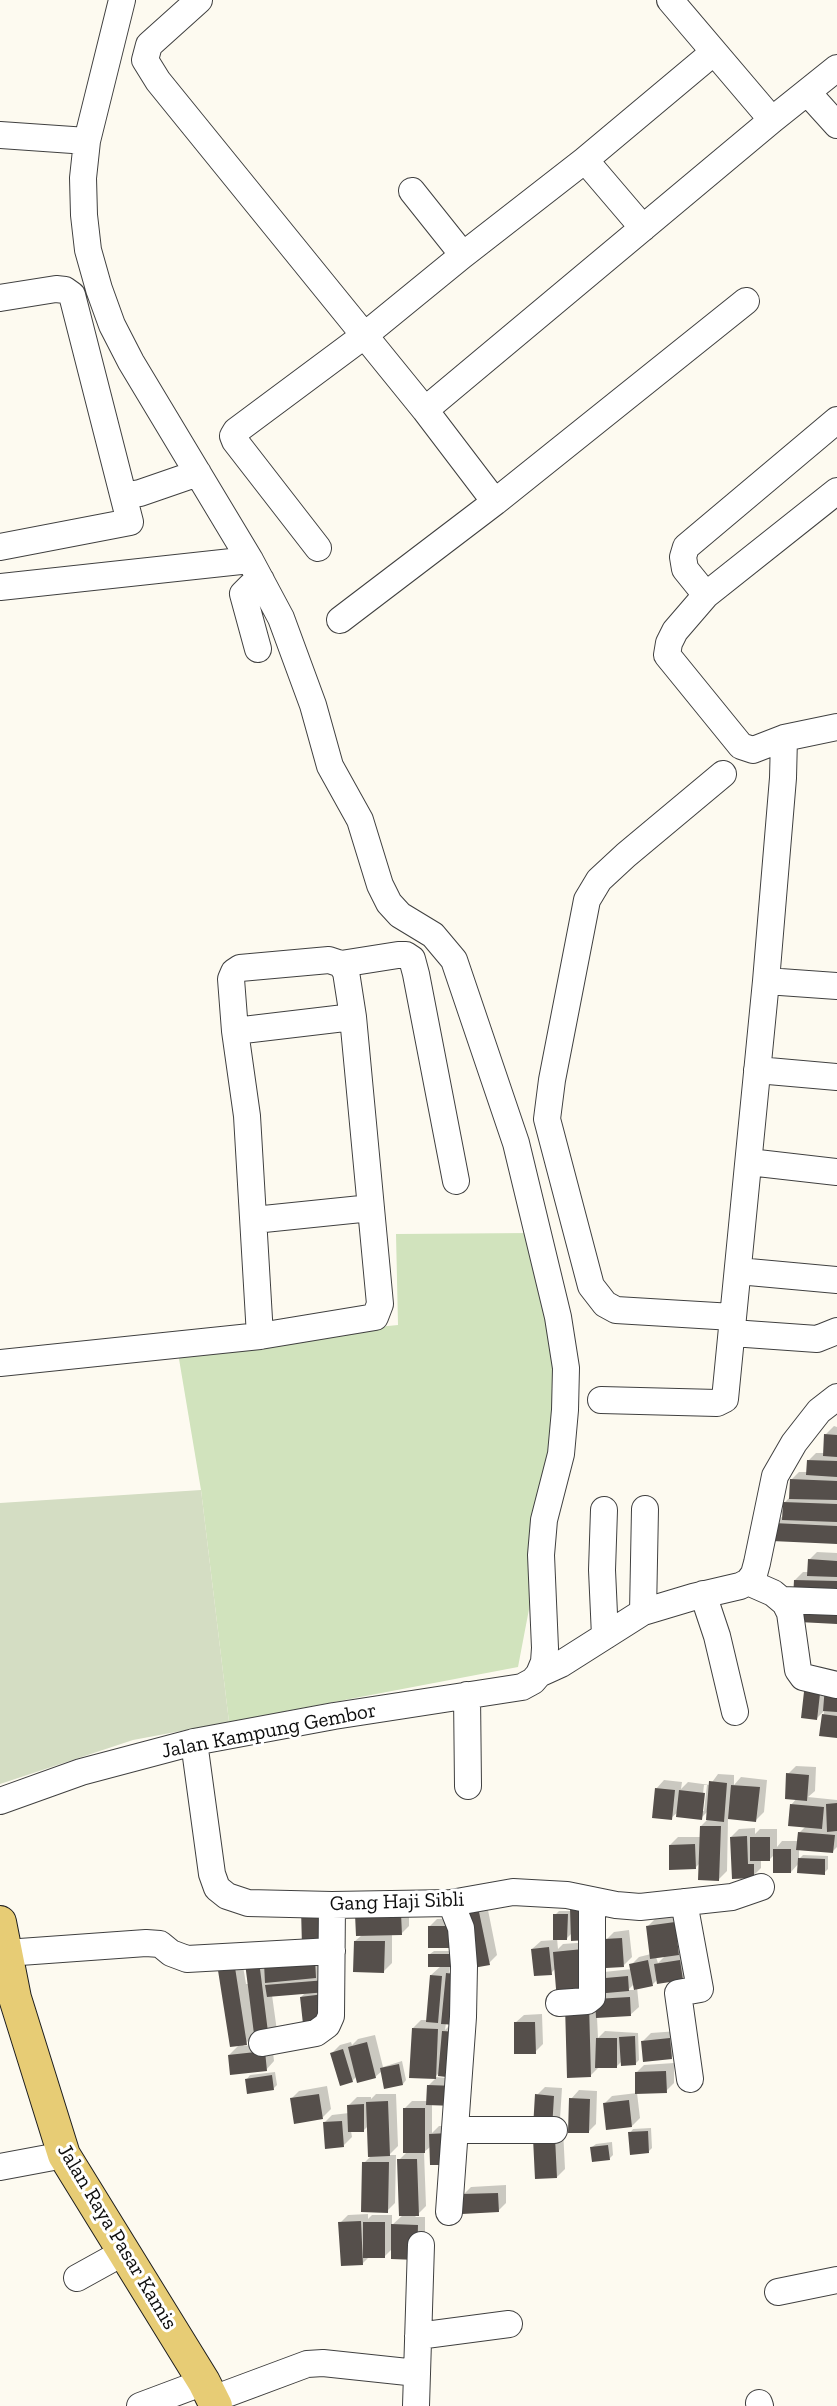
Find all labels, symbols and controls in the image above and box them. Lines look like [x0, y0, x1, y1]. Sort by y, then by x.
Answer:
street label: Jalan Kampung Gembor [159, 1698, 379, 1764]
street label: Gang Haji Sibli [329, 1887, 465, 1917]
street label: Jalan Raya Pasar Kamis [52, 2140, 182, 2334]

